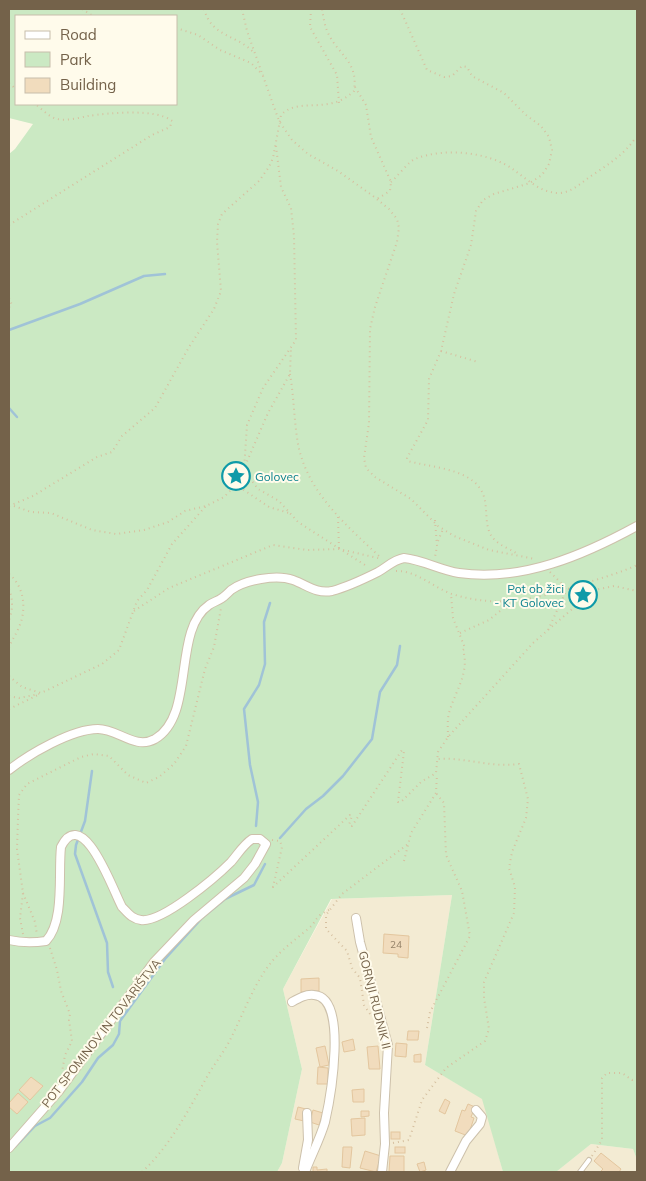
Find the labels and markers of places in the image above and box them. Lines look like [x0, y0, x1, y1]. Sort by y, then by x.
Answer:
place icon: Golovec [221, 461, 251, 491]
place label: Golovec [255, 469, 299, 484]
place icon: Pot ob žici - KT Golovec [568, 580, 598, 610]
place label: Pot ob žici - KT Golovec [494, 581, 564, 610]

